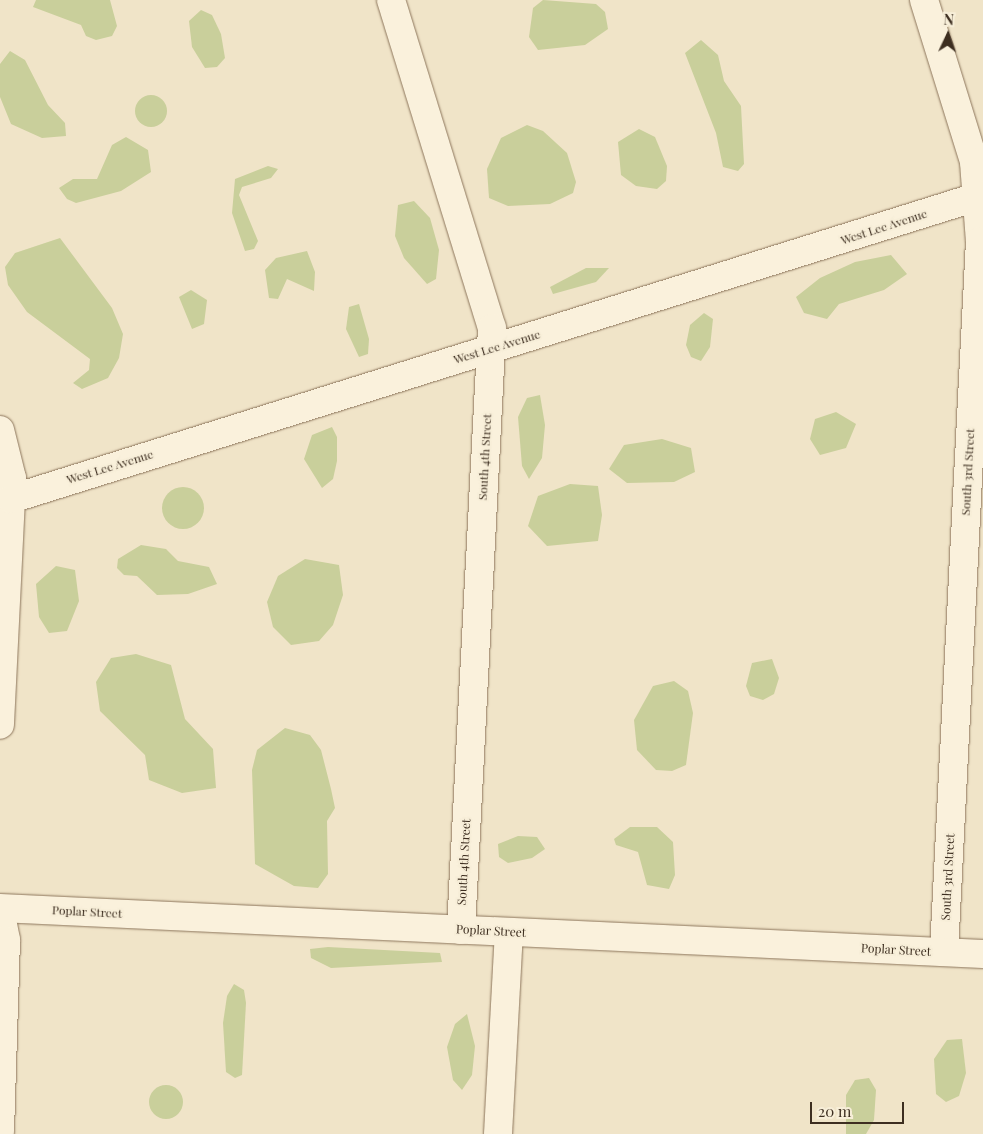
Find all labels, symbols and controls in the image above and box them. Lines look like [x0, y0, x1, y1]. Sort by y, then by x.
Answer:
north arrow [923, 10, 973, 60]
text: N [943, 10, 954, 29]
street label: West Lee Avenue [839, 206, 929, 248]
street label: West Lee Avenue [452, 327, 542, 367]
street label: South 4th Street [476, 413, 494, 501]
street label: South 3rd Street [959, 428, 977, 516]
street label: West Lee Avenue [65, 447, 155, 487]
street label: South 4th Street [455, 818, 473, 906]
street label: South 3rd Street [939, 833, 957, 921]
street label: Poplar Street [51, 903, 123, 921]
street label: Poplar Street [455, 922, 527, 940]
street label: Poplar Street [860, 941, 932, 959]
scale bar [813, 1092, 907, 1124]
text: 20 m [818, 1101, 851, 1121]

